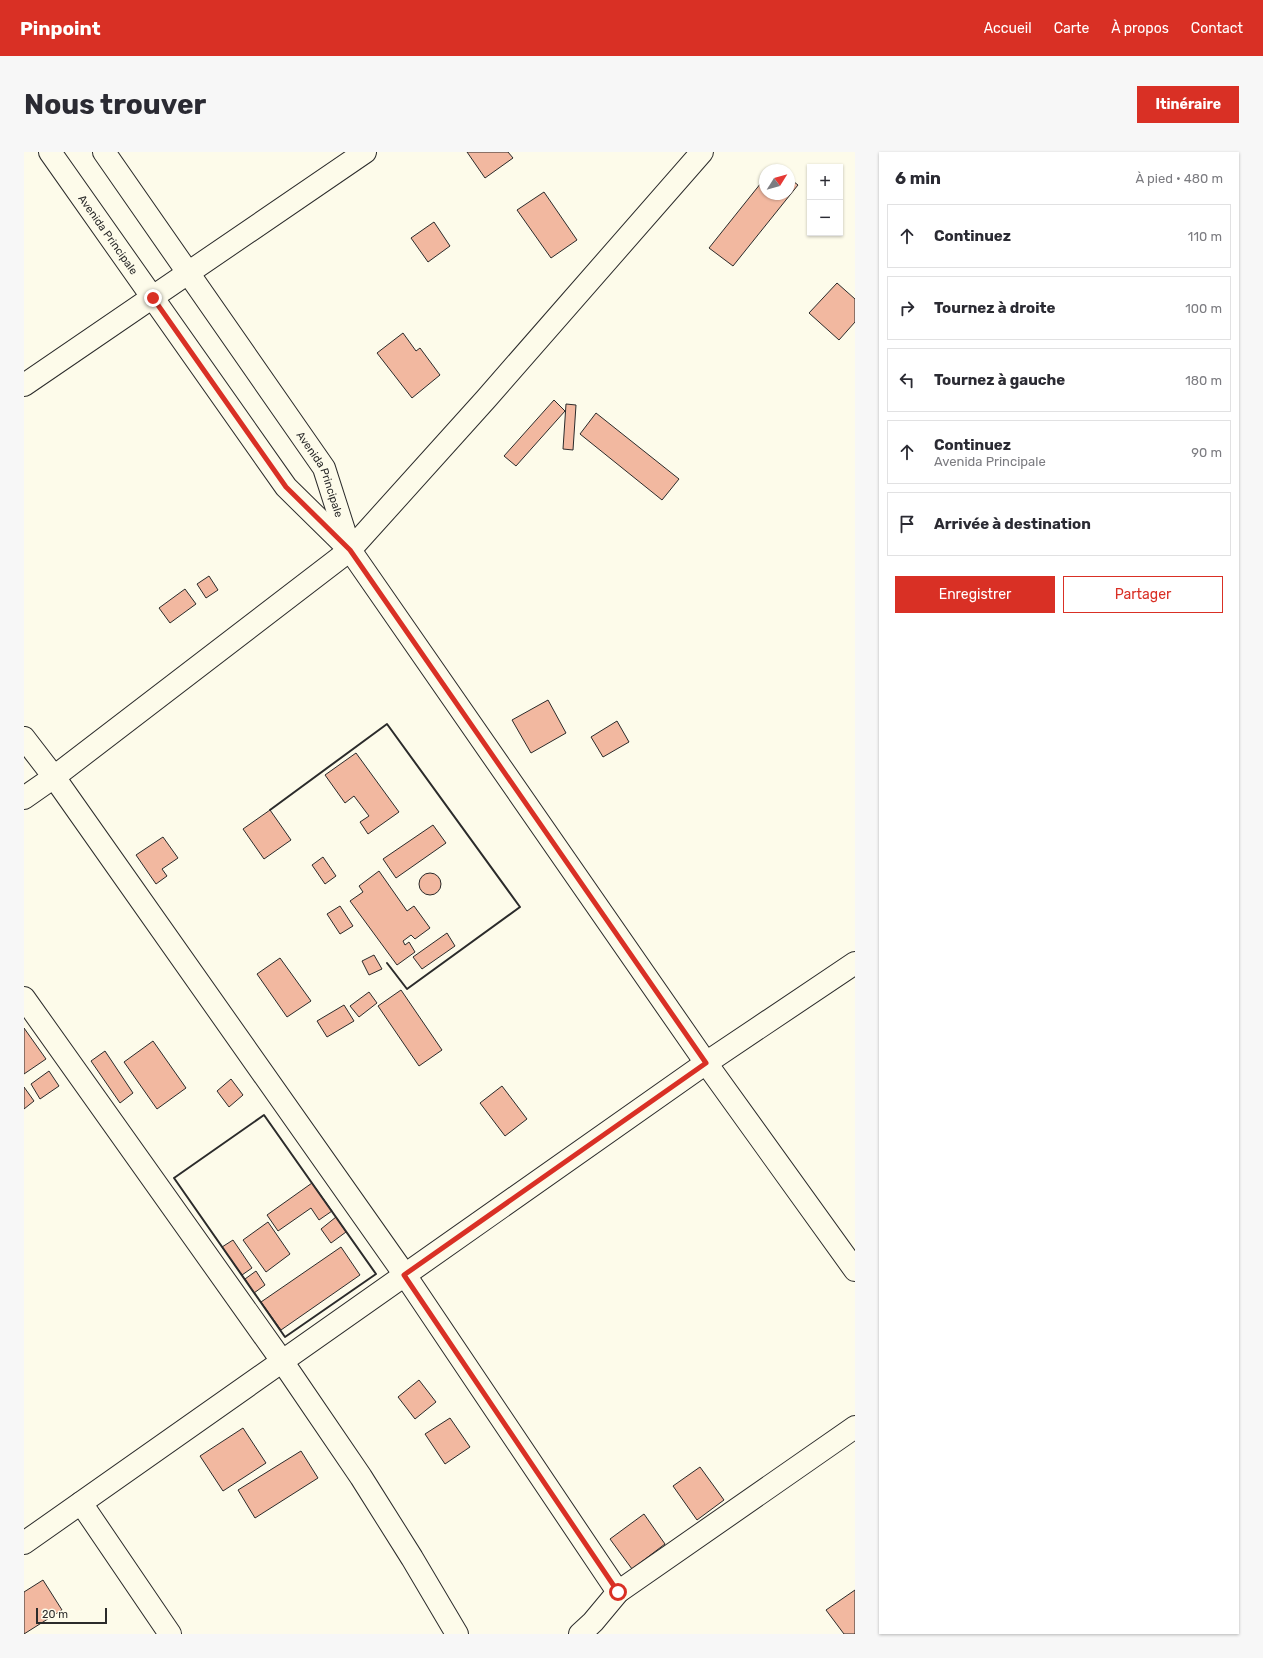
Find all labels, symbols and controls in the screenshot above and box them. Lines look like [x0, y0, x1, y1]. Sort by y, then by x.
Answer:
text: Pinpoint [20, 17, 101, 40]
text: Accueil [984, 20, 1032, 37]
text: Carte [1054, 20, 1089, 37]
text: À propos [1111, 20, 1169, 37]
text: Contact [1191, 20, 1243, 37]
button: Itinéraire [1137, 86, 1239, 123]
text: Nous trouver [24, 88, 206, 121]
north arrow [759, 164, 795, 200]
map controls [807, 164, 843, 236]
button: + [807, 164, 843, 200]
text: 6 min [895, 168, 941, 188]
text: À pied · 480 m [1136, 171, 1223, 186]
street label: Avenida Principale [76, 192, 141, 277]
button: − [807, 200, 843, 236]
icon: ahead [896, 225, 918, 247]
text: Continuez [934, 227, 1011, 245]
text: 110 m [1188, 229, 1222, 244]
route end [144, 289, 162, 307]
icon: right [896, 297, 918, 319]
text: Tournez à droite [934, 299, 1055, 317]
text: 100 m [1185, 301, 1222, 316]
icon: left [896, 369, 918, 391]
text: Tournez à gauche [934, 371, 1065, 389]
text: 180 m [1185, 373, 1222, 388]
street label: Avenida Principale [294, 429, 346, 519]
text: Continuez [934, 436, 1011, 454]
icon: ahead [896, 441, 918, 463]
text: 90 m [1191, 445, 1222, 460]
text: Avenida Principale [934, 454, 1046, 469]
icon: arrive [896, 513, 918, 535]
text: Arrivée à destination [934, 515, 1091, 533]
button: Enregistrer [895, 576, 1055, 613]
button: Partager [1063, 576, 1223, 613]
route start [609, 1583, 627, 1601]
scale bar [36, 1606, 107, 1625]
text: 20 m [42, 1608, 68, 1621]

